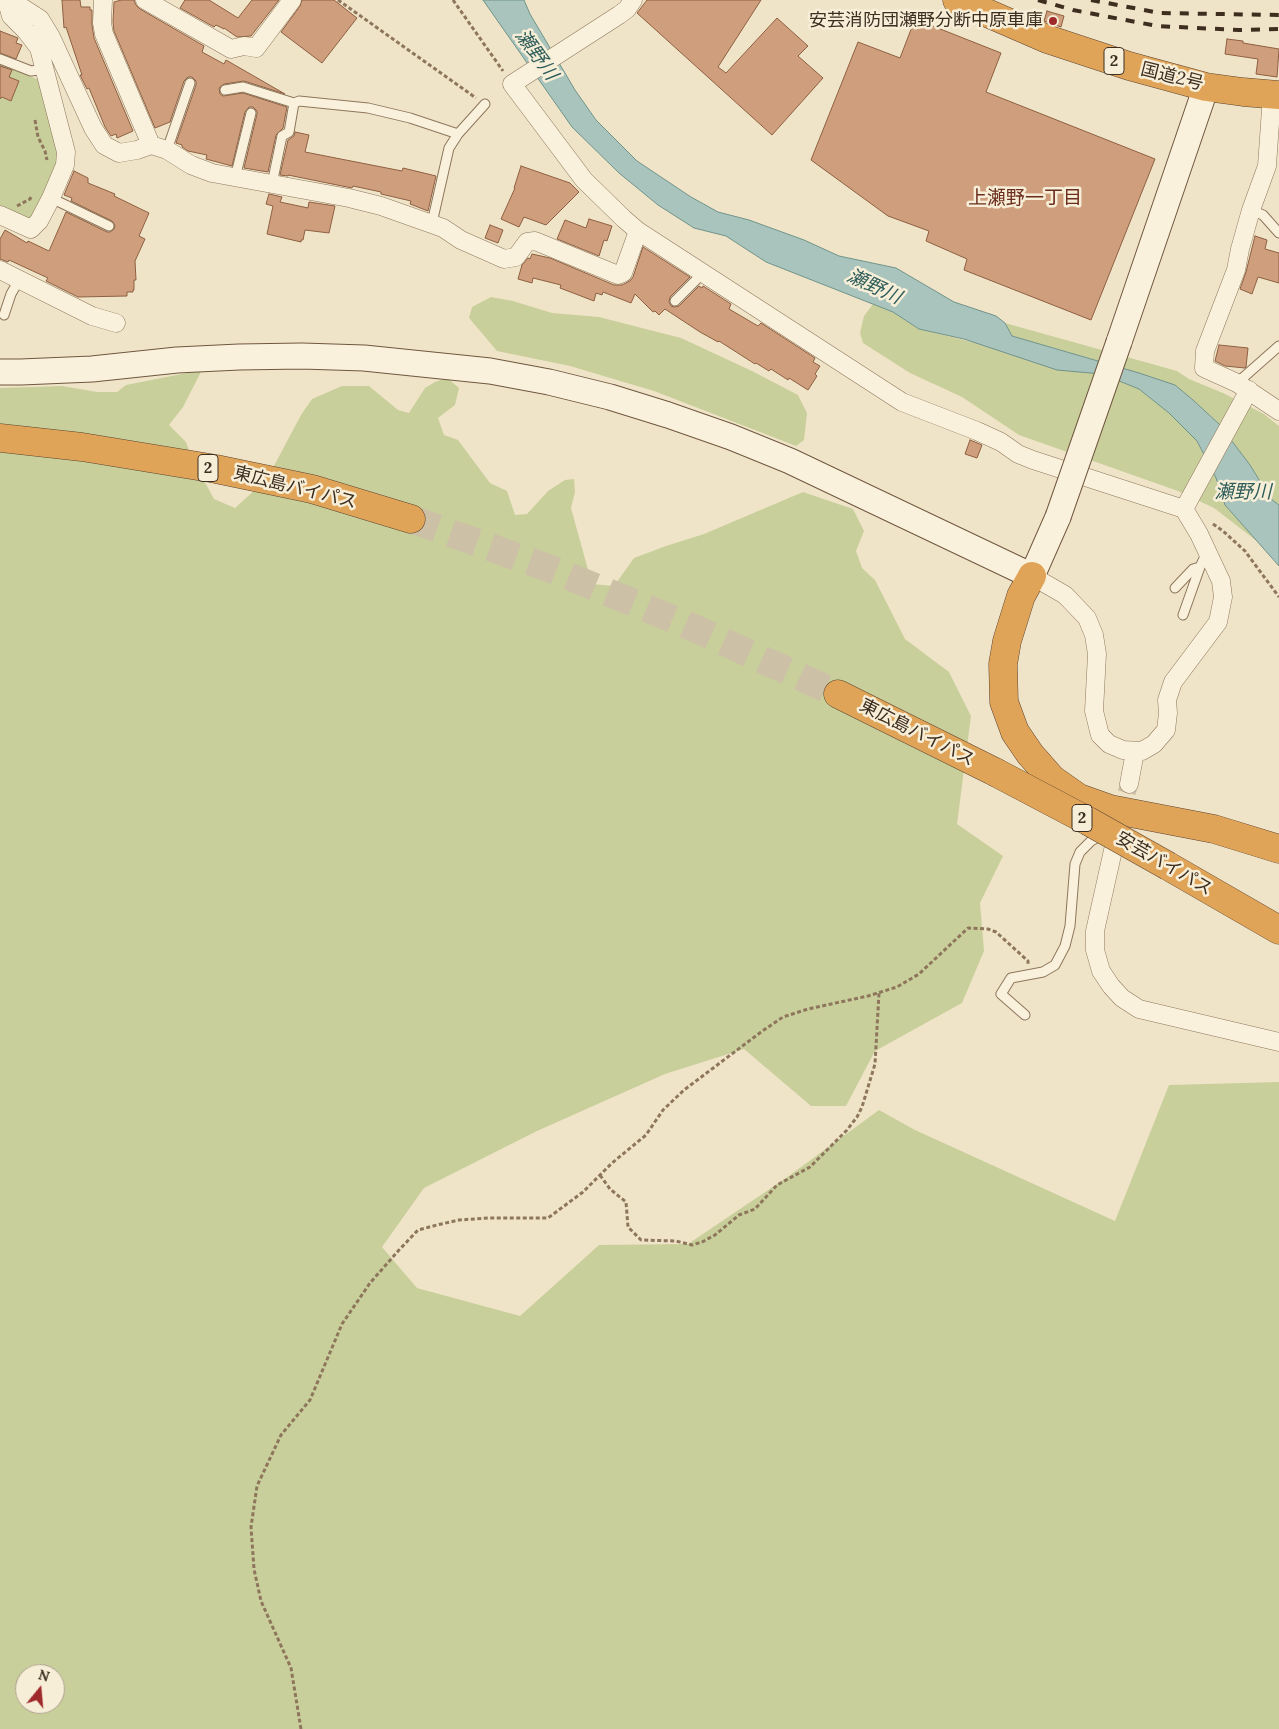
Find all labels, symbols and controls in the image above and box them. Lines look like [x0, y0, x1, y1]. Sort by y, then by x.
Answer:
place label: 安芸消防団瀬野分断中原車庫 [809, 10, 1043, 32]
marker: 安芸消防団瀬野分断中原車庫 [1047, 15, 1059, 27]
water label: 瀬野川 [510, 25, 562, 85]
road number: 2 [1104, 48, 1124, 74]
street label: 国道2号 [1138, 59, 1206, 95]
district label: 上瀬野一丁目 [968, 188, 1082, 210]
water label: 瀬野川 [843, 265, 905, 309]
road number: 2 [198, 454, 218, 482]
street label: 東広島バイパス [231, 462, 359, 514]
water label: 瀬野川 [1215, 482, 1271, 504]
street label: 東広島バイパス [856, 695, 978, 771]
road number: 2 [1072, 804, 1092, 831]
street label: 安芸バイパス [1112, 828, 1216, 900]
north arrow [15, 1664, 65, 1714]
text: N [36, 1665, 52, 1686]

